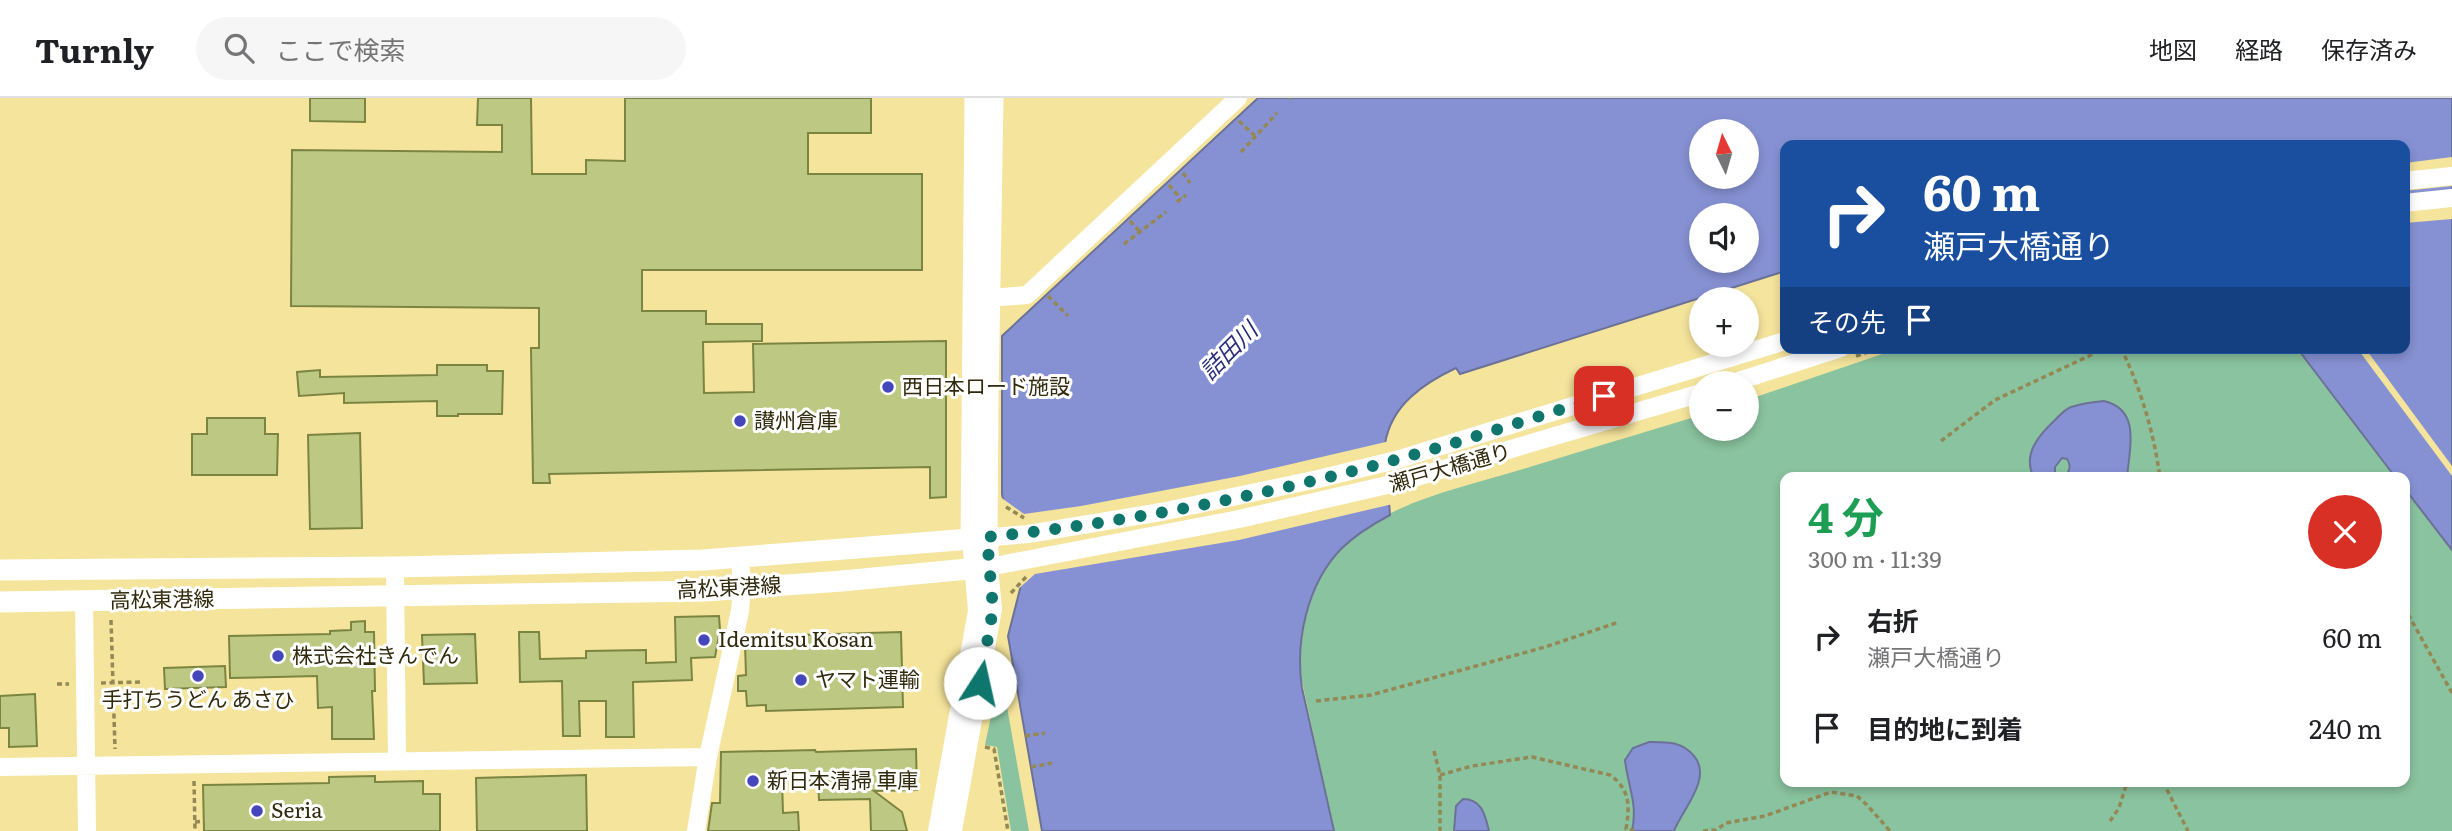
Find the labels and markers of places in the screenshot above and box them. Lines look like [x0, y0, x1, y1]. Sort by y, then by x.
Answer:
pin [1574, 366, 1634, 426]
place label: 西日本ロード施設 [902, 369, 1070, 400]
marker: 西日本ロード施設 [880, 379, 896, 395]
place label: 讃州倉庫 [754, 403, 838, 434]
marker: 讃州倉庫 [732, 413, 748, 429]
place label: Idemitsu Kosan [718, 622, 873, 653]
marker: Idemitsu Kosan [696, 632, 712, 648]
place label: 株式会社きんでん [292, 638, 459, 669]
marker: 株式会社きんでん [270, 648, 286, 664]
place label: ヤマト運輸 [815, 662, 920, 693]
marker: 手打ちうどん あさひ [190, 668, 206, 684]
marker: ヤマト運輸 [793, 672, 809, 688]
place label: 手打ちうどん あさひ [101, 682, 295, 713]
place label: 新日本清掃 車庫 [767, 763, 918, 794]
marker: 新日本清掃 車庫 [745, 773, 761, 789]
place label: Seria [271, 793, 323, 824]
marker: Seria [249, 803, 265, 819]

